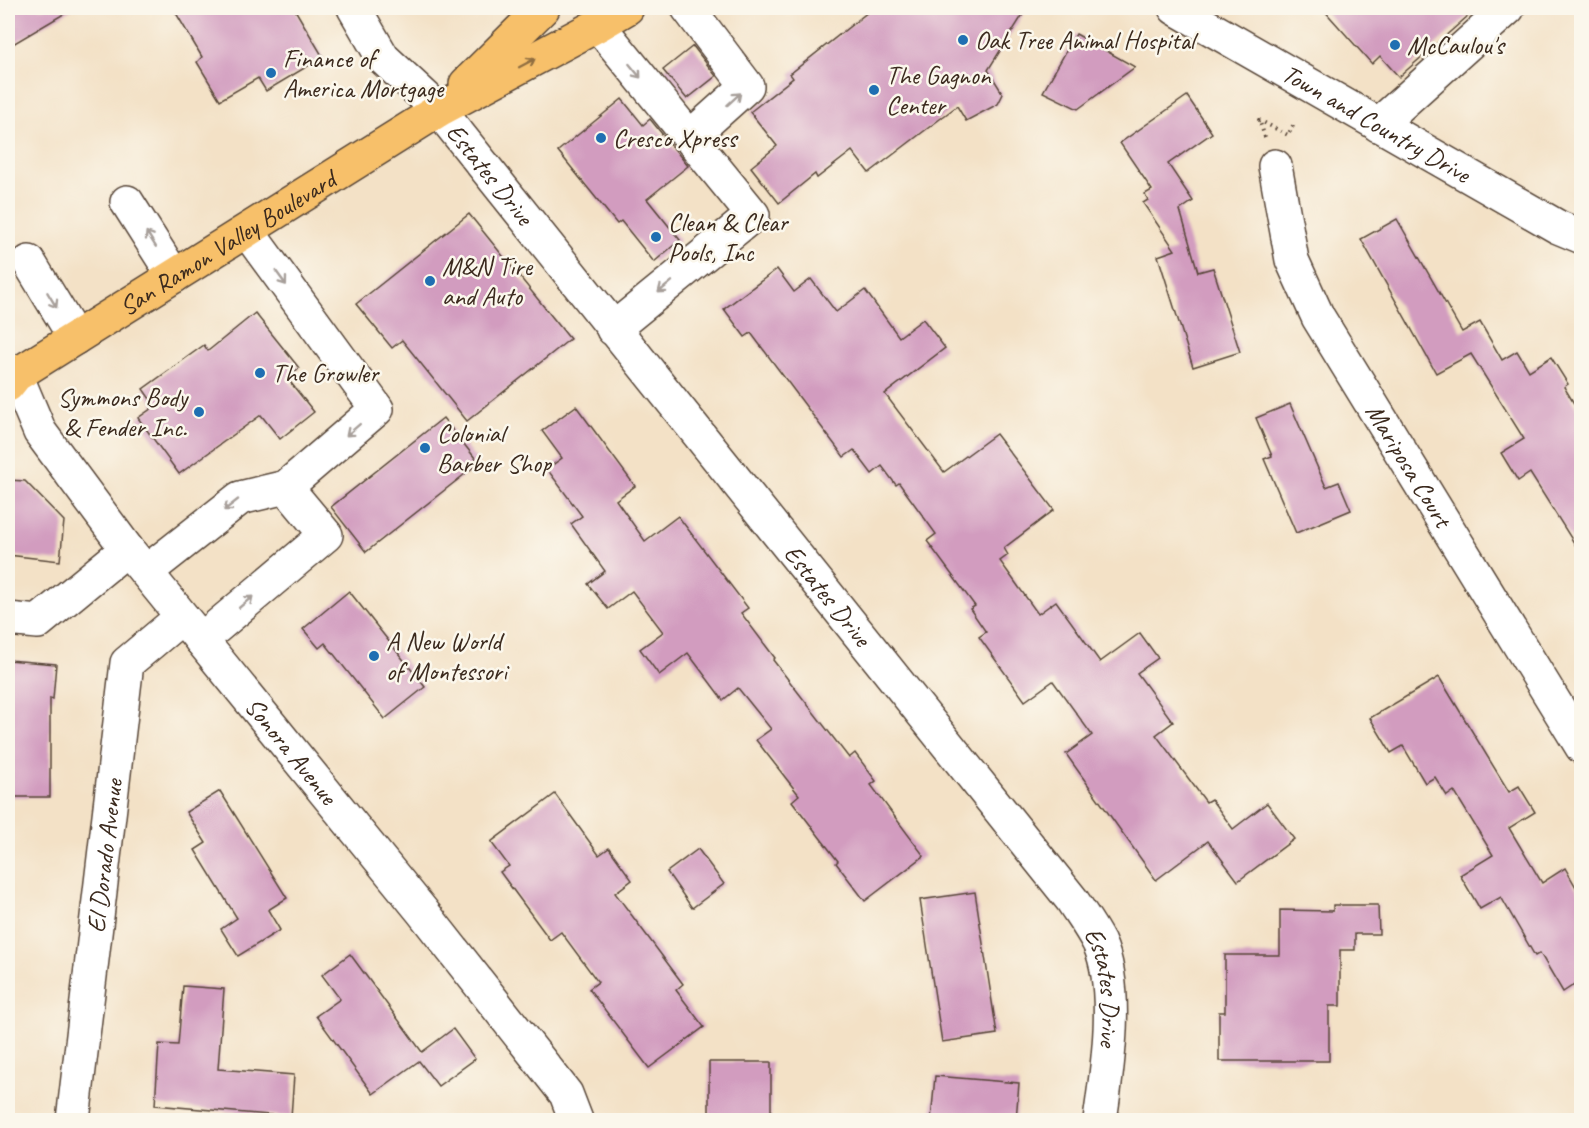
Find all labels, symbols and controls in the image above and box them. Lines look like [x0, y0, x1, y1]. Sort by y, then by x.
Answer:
place label: Oak Tree Animal Hospital [975, 24, 1199, 57]
place label: McCaulou's [1407, 29, 1506, 62]
marker: Oak Tree Animal Hospital [956, 33, 970, 47]
marker: McCaulou's [1388, 38, 1402, 52]
place label: Finance of America Mortgage [283, 42, 445, 105]
street label: Town and Country Drive [1277, 56, 1478, 191]
one-way arrow [518, 57, 536, 68]
place label: The Gagnon Center [886, 59, 992, 122]
one-way arrow [629, 62, 642, 78]
marker: Finance of America Mortgage [264, 66, 278, 80]
marker: The Gagnon Center [867, 83, 881, 97]
one-way arrow [726, 92, 741, 106]
street label: Estates Drive [439, 116, 542, 233]
place label: Cresco Xpress [613, 122, 739, 155]
marker: Cresco Xpress [594, 131, 608, 145]
street label: San Ramon Valley Boulevard [113, 161, 345, 323]
place label: Clean & Clear Pools, Inc [668, 206, 789, 269]
marker: Clean & Clear Pools, Inc [649, 230, 663, 244]
one-way arrow [144, 231, 156, 248]
place label: M&N Tire and Auto [442, 250, 533, 313]
one-way arrow [275, 269, 288, 285]
marker: M&N Tire and Auto [423, 274, 437, 288]
one-way arrow [657, 280, 673, 293]
one-way arrow [46, 291, 58, 308]
place label: The Growler [272, 357, 380, 390]
marker: The Growler [253, 366, 267, 380]
place label: Symmons Body & Fender Inc. [58, 381, 189, 444]
street label: Mariposa Court [1359, 397, 1461, 535]
marker: Symmons Body & Fender Inc. [192, 405, 206, 419]
place label: Colonial Barber Shop [437, 417, 553, 480]
one-way arrow [346, 423, 361, 437]
marker: Colonial Barber Shop [418, 441, 432, 455]
one-way arrow [223, 499, 239, 512]
street label: Estates Drive [777, 538, 880, 655]
one-way arrow [238, 595, 253, 609]
place label: A New World of Montessori [386, 625, 510, 688]
marker: A New World of Montessori [367, 649, 381, 663]
street label: Sonora Avenue [238, 691, 346, 812]
street label: El Dorado Avenue [79, 776, 130, 934]
street label: Estates Drive [1077, 921, 1127, 1051]

